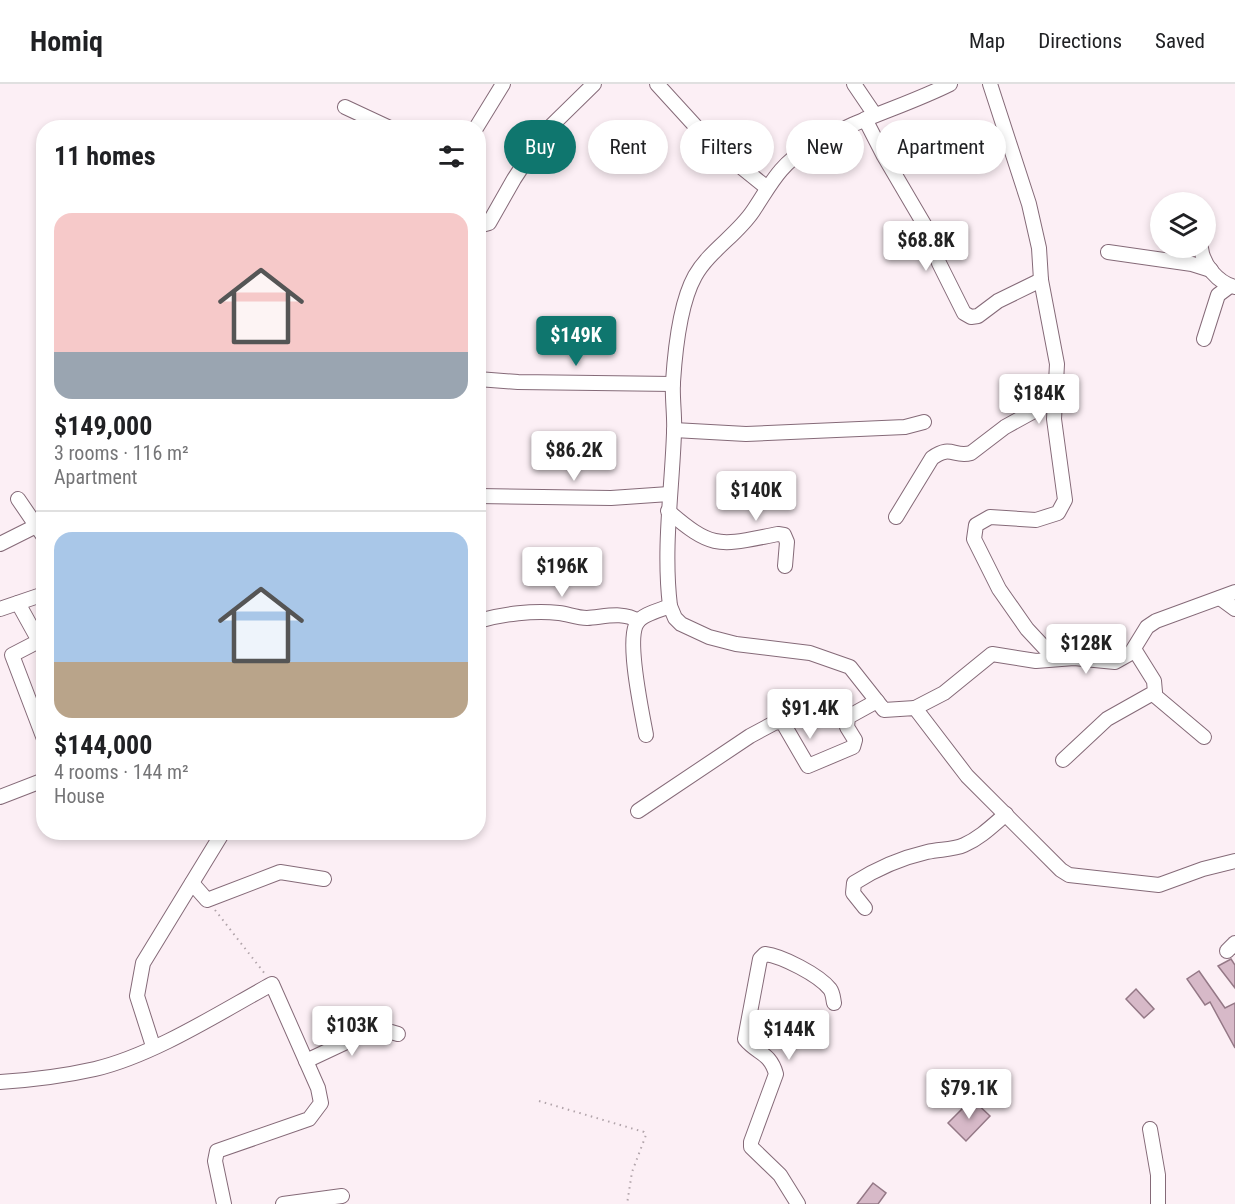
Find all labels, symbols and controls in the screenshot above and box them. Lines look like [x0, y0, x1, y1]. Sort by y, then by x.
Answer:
text: Homiq [30, 25, 103, 58]
text: Map [969, 29, 1005, 53]
text: Directions [1038, 29, 1122, 53]
text: Saved [1155, 29, 1205, 53]
chip: Buy [504, 120, 576, 174]
chip: Rent [588, 120, 668, 174]
chip: Filters [680, 120, 774, 174]
chip: New [786, 120, 864, 174]
chip: Apartment [876, 120, 1006, 174]
icon: filters [435, 140, 468, 173]
text: 11 homes [54, 141, 156, 171]
map controls [1150, 192, 1216, 258]
button: layers [1150, 192, 1216, 258]
pin: $68.8K [877, 221, 975, 272]
text: $68.8K [897, 228, 955, 252]
icon: home [207, 252, 315, 360]
pin: $149K [534, 316, 618, 367]
text: $149K [550, 323, 602, 347]
pin: $184K [997, 374, 1081, 425]
text: $184K [1013, 381, 1065, 405]
text: $149,000 [54, 411, 152, 441]
pin: $86.2K [525, 431, 623, 482]
text: $86.2K [545, 438, 603, 462]
text: 3 rooms · 116 m² [54, 441, 189, 465]
text: Apartment [54, 465, 138, 489]
pin: $140K [714, 471, 798, 522]
text: $140K [730, 478, 782, 502]
pin: $196K [520, 547, 604, 598]
text: $196K [536, 554, 588, 578]
icon: home [207, 571, 315, 679]
pin: $128K [1044, 624, 1128, 675]
text: $128K [1060, 631, 1112, 655]
pin: $91.4K [761, 689, 859, 740]
text: $91.4K [781, 696, 839, 720]
text: $144,000 [54, 730, 152, 760]
text: 4 rooms · 144 m² [54, 760, 189, 784]
text: House [54, 784, 105, 808]
pin: $103K [310, 1006, 394, 1057]
pin: $144K [747, 1010, 831, 1061]
text: $103K [326, 1013, 378, 1037]
text: $144K [763, 1017, 815, 1041]
pin: $79.1K [920, 1069, 1018, 1120]
text: $79.1K [940, 1076, 998, 1100]

